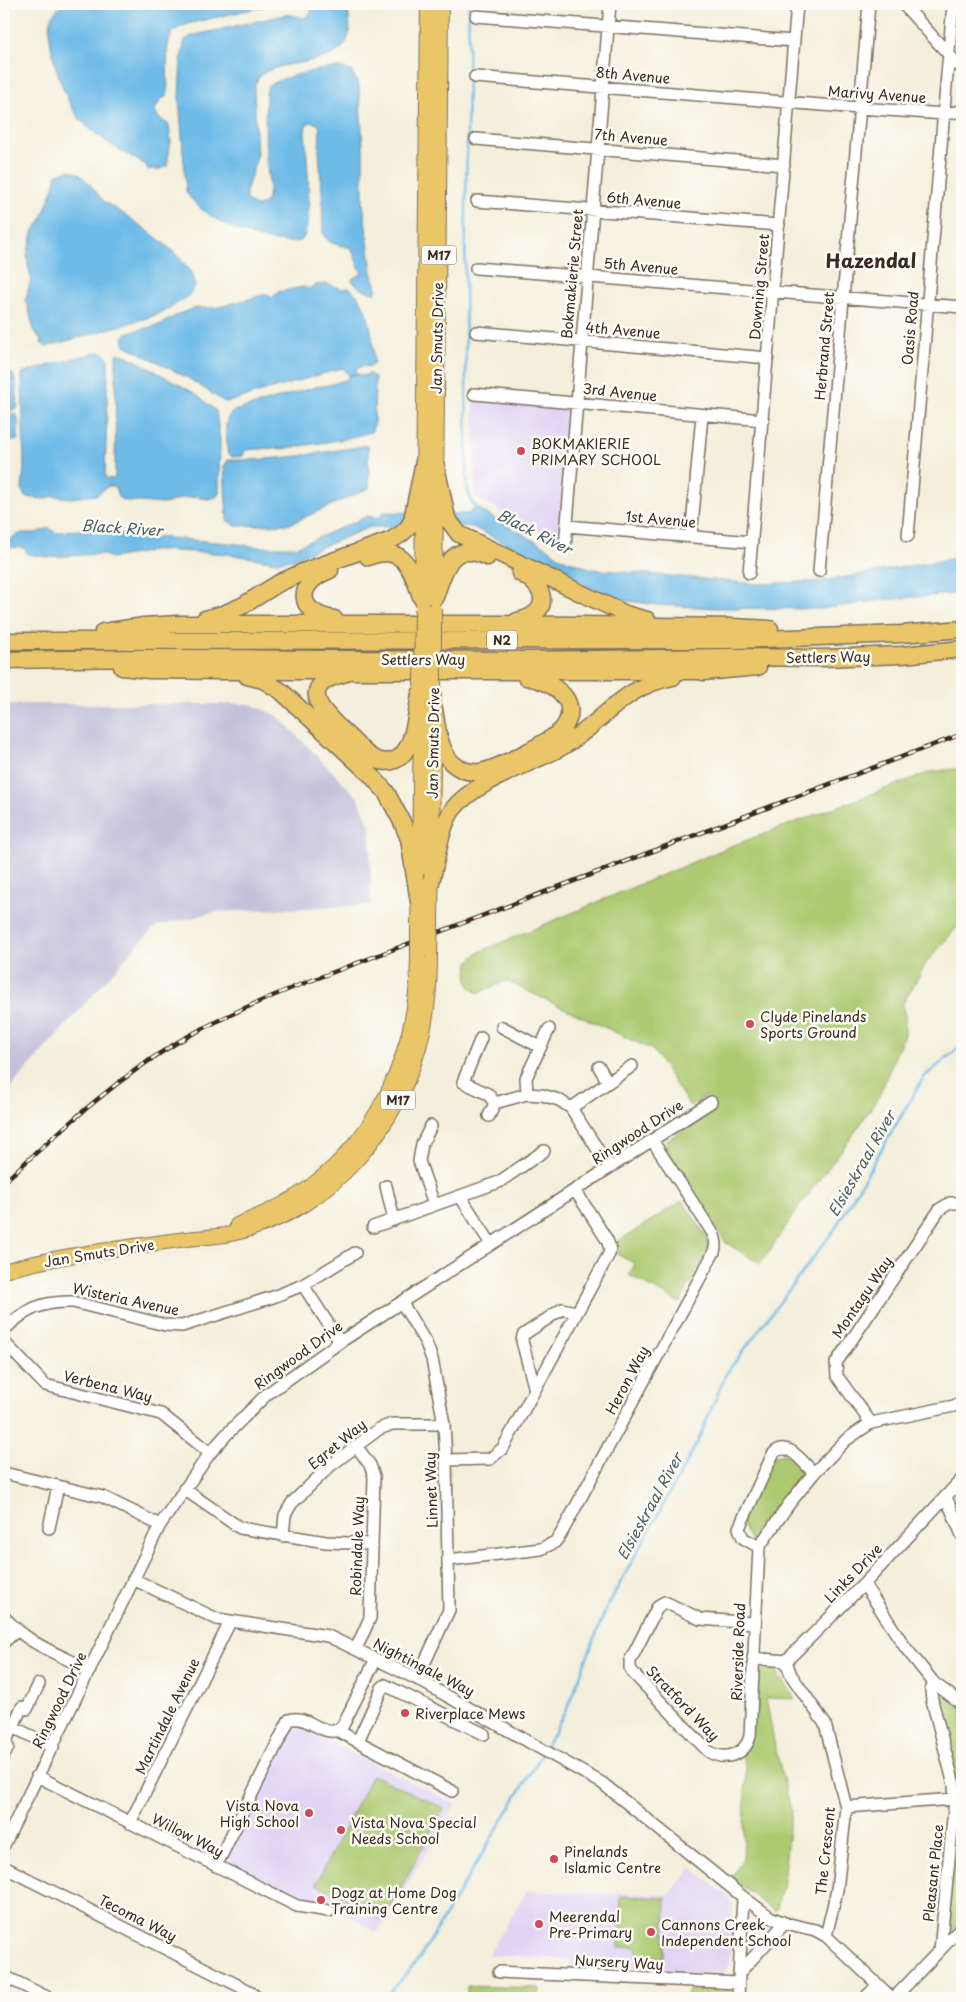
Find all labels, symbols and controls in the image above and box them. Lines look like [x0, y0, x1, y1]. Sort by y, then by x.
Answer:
street label: 8th Avenue [595, 61, 672, 89]
street label: Marivy Avenue [827, 80, 927, 108]
street label: 7th Avenue [593, 123, 669, 151]
street label: 6th Avenue [606, 186, 683, 214]
street label: Bokmakierie Street [556, 208, 588, 340]
street label: Downing Street [744, 233, 774, 341]
road number: M17 [422, 246, 456, 264]
district label: Hazendal [826, 246, 917, 274]
street label: 5th Avenue [603, 252, 680, 280]
street label: Jan Smuts Drive [426, 282, 448, 394]
street label: Oasis Road [896, 290, 924, 366]
street label: Herbrand Street [809, 291, 839, 401]
street label: 4th Avenue [585, 316, 662, 344]
street label: 3rd Avenue [582, 378, 659, 406]
place label: BOKMAKIERIE PRIMARY SCHOOL [531, 433, 661, 470]
marker: BOKMAKIERIE PRIMARY SCHOOL [515, 445, 527, 457]
water label: Black River [494, 502, 578, 561]
street label: 1st Avenue [625, 505, 697, 533]
water label: Black River [81, 513, 165, 541]
road number: N2 [487, 630, 517, 650]
street label: Settlers Way [785, 646, 871, 668]
street label: Settlers Way [381, 649, 465, 670]
street label: Jan Smuts Drive [422, 687, 444, 799]
place label: Clyde Pinelands Sports Ground [760, 1006, 866, 1043]
marker: Clyde Pinelands Sports Ground [744, 1018, 756, 1030]
road number: M17 [380, 1090, 416, 1110]
street label: Ringwood Drive [587, 1095, 687, 1169]
water label: Elsieskraal River [821, 1104, 902, 1220]
street label: Jan Smuts Drive [42, 1234, 156, 1272]
street label: Montagu Way [827, 1252, 897, 1342]
street label: Wisteria Avenue [71, 1277, 182, 1321]
street label: Ringwood Drive [249, 1316, 347, 1394]
street label: Heron Way [600, 1342, 654, 1418]
street label: Verbena Way [61, 1365, 155, 1407]
street label: Egret Way [303, 1414, 371, 1474]
water label: Elsieskraal River [610, 1447, 689, 1563]
street label: Linnet Way [419, 1452, 443, 1528]
street label: Robindale Way [345, 1496, 369, 1596]
street label: Links Drive [819, 1539, 887, 1607]
street label: Riverside Road [726, 1603, 750, 1701]
street label: Nightingale Way [370, 1632, 478, 1702]
street label: Ringwood Drive [27, 1648, 91, 1752]
street label: Martindale Avenue [130, 1654, 205, 1778]
street label: Stratford Way [641, 1661, 725, 1745]
place label: Riverplace Mews [415, 1703, 525, 1724]
marker: Riverplace Mews [399, 1707, 411, 1719]
place label: Vista Nova High School [220, 1795, 300, 1832]
street label: The Crescent [810, 1805, 840, 1896]
marker: Vista Nova High School [303, 1807, 315, 1819]
street label: Willow Way [148, 1808, 228, 1862]
place label: Vista Nova Special Needs School [351, 1812, 477, 1849]
street label: Pleasant Place [917, 1823, 949, 1923]
marker: Vista Nova Special Needs School [335, 1824, 347, 1836]
place label: Pinelands Islamic Centre [564, 1841, 661, 1878]
marker: Pinelands Islamic Centre [548, 1853, 560, 1865]
place label: Dogz at Home Dog Training Centre [331, 1882, 457, 1919]
street label: Tecoma Way [95, 1889, 181, 1947]
marker: Dogz at Home Dog Training Centre [315, 1894, 327, 1906]
place label: Meerendal Pre-Primary [549, 1906, 632, 1943]
place label: Cannons Creek Independent School [661, 1914, 792, 1951]
marker: Meerendal Pre-Primary [533, 1918, 545, 1930]
marker: Cannons Creek Independent School [645, 1926, 657, 1938]
street label: Nursery Way [574, 1949, 664, 1975]

